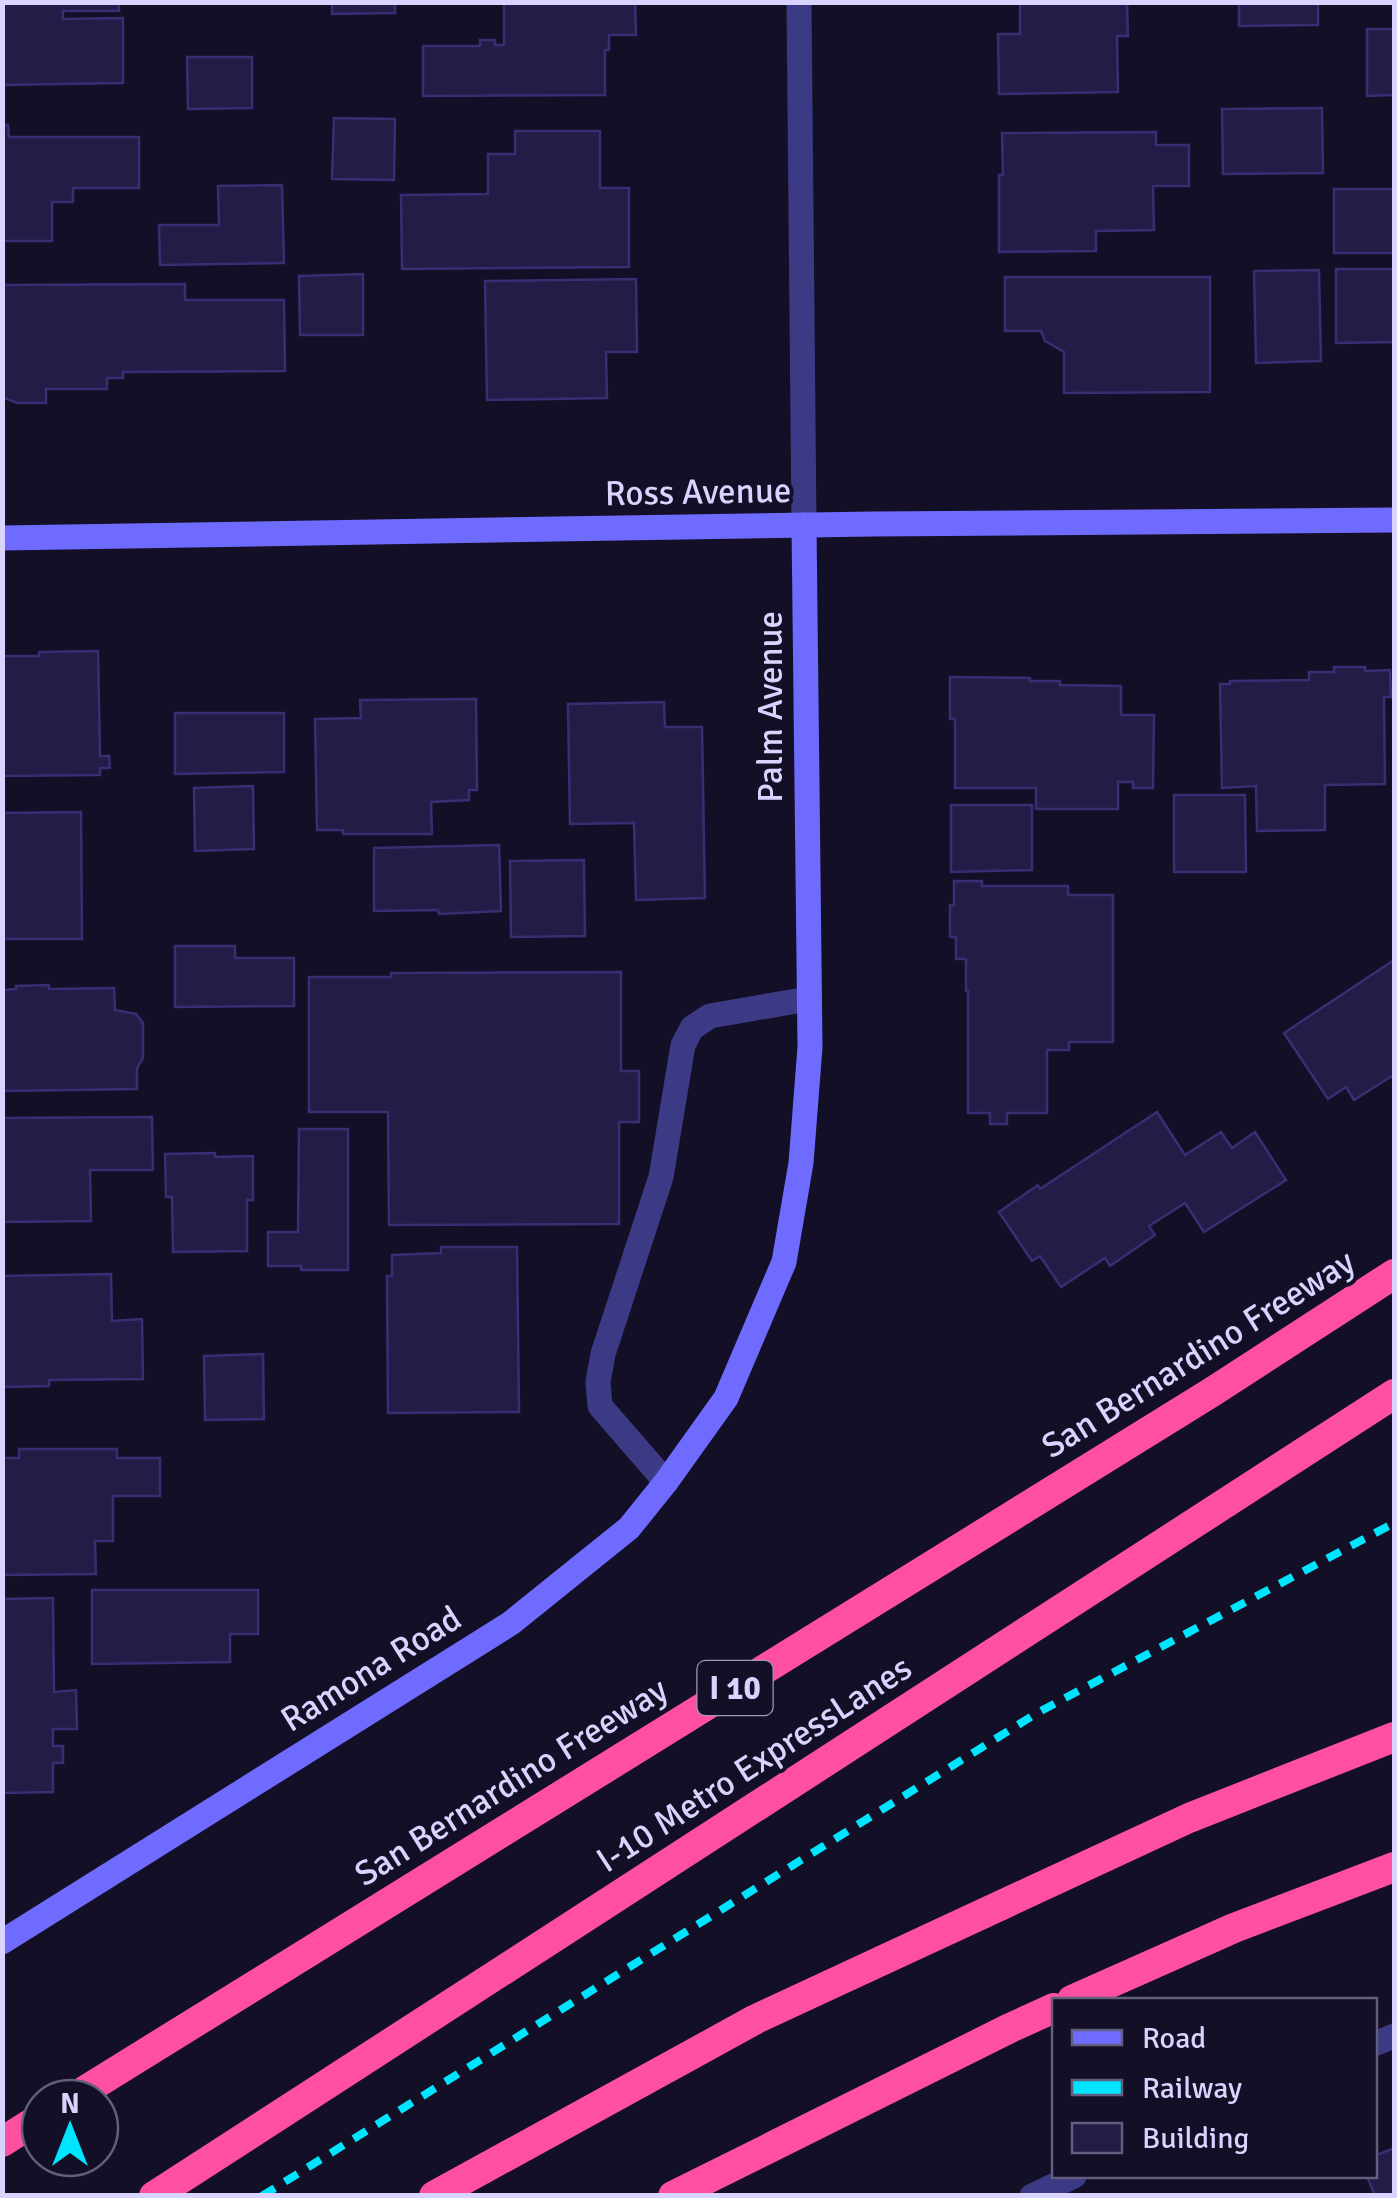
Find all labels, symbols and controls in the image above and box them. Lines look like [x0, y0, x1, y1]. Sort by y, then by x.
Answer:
street label: Ross Avenue [604, 469, 792, 515]
street label: Palm Avenue [749, 611, 792, 803]
street label: San Bernardino Freeway [1034, 1240, 1362, 1468]
street label: Ramona Road [273, 1597, 469, 1741]
street label: I-10 Metro ExpressLanes [589, 1646, 919, 1882]
road number: I 10 [698, 1661, 772, 1715]
street label: San Bernardino Freeway [347, 1668, 675, 1896]
legend [1052, 1998, 1377, 2178]
text: Road [1142, 2020, 1206, 2057]
text: Railway [1142, 2070, 1242, 2107]
north arrow [20, 2078, 120, 2178]
text: N [60, 2087, 80, 2121]
text: Building [1142, 2120, 1249, 2157]

